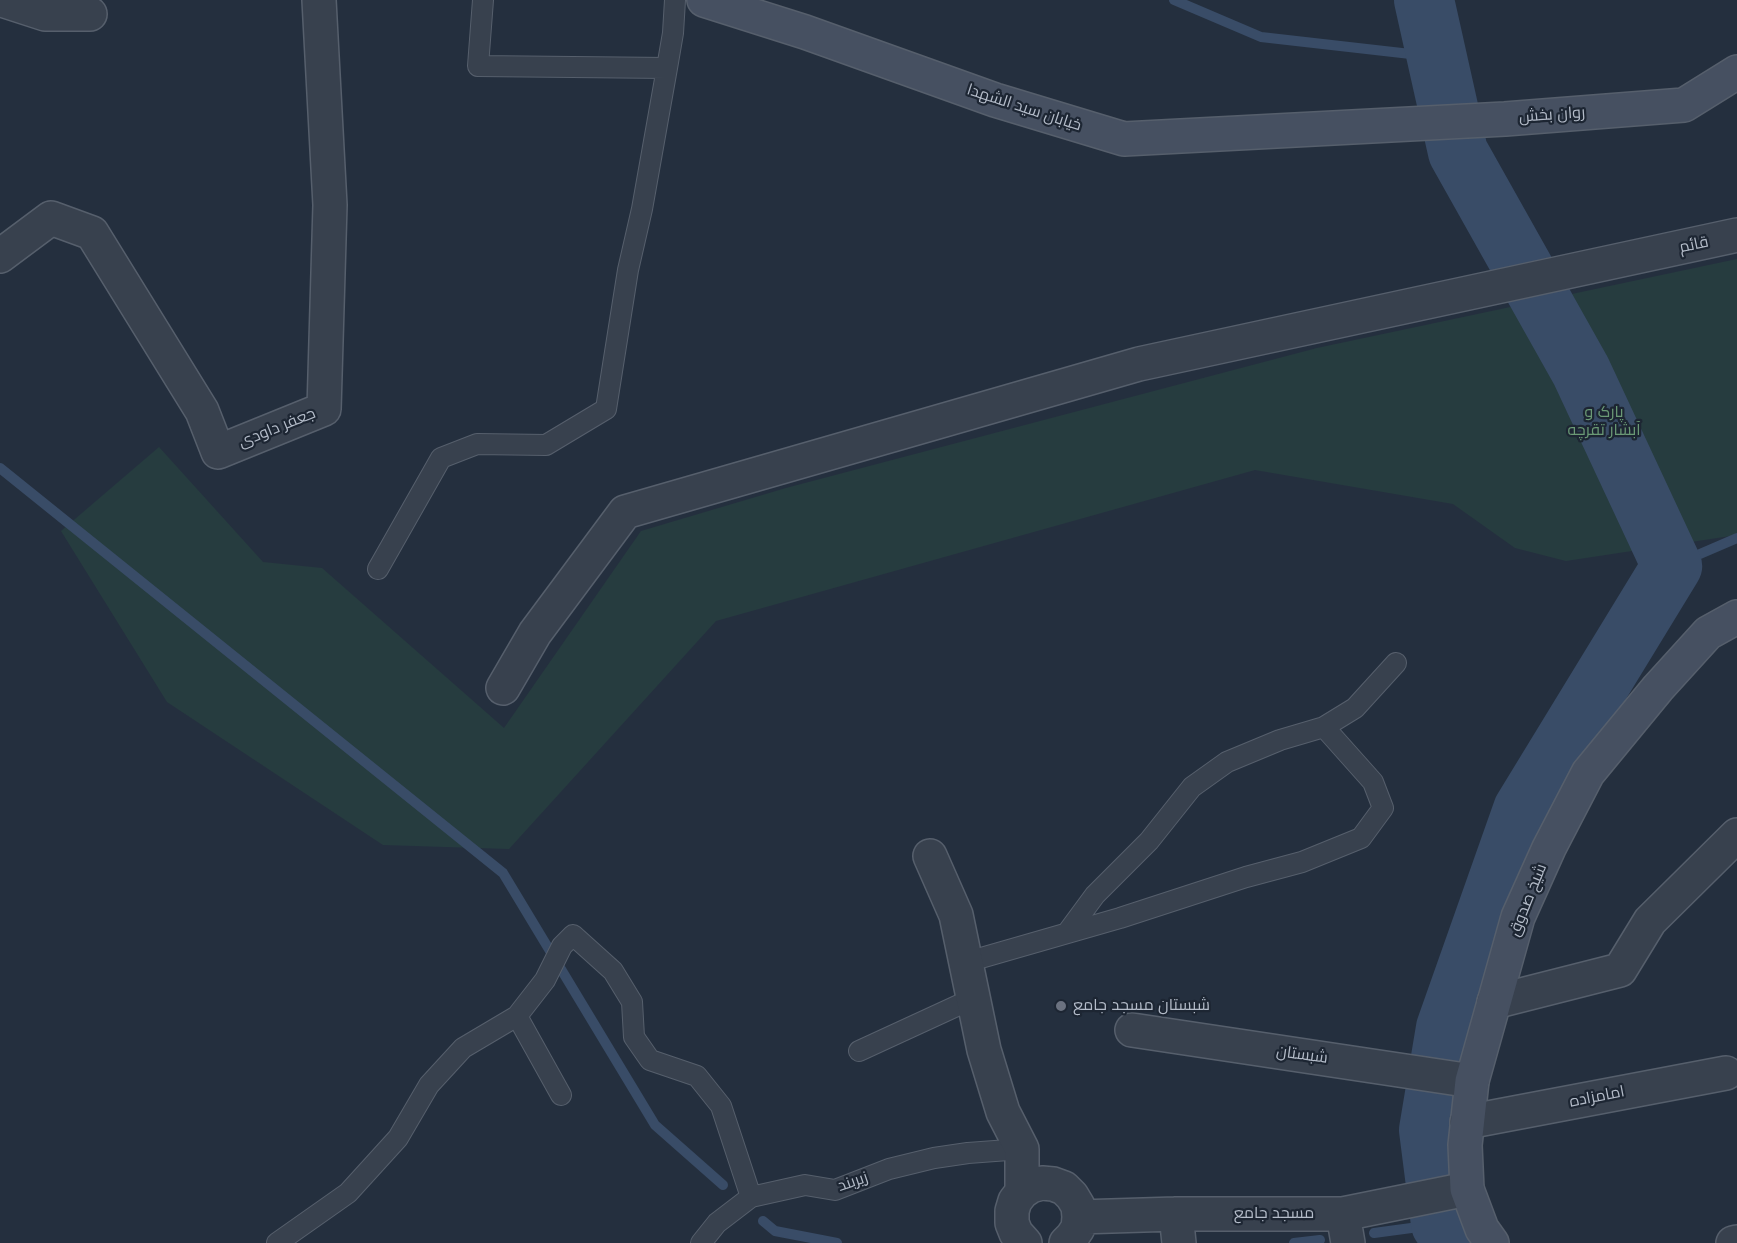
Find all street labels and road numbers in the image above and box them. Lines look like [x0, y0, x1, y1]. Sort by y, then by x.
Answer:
street label: خیابان سید الشهدا [964, 80, 1084, 136]
street label: روان بخش [1518, 103, 1586, 127]
street label: قائم [1678, 233, 1710, 257]
street label: جعفر داودی [236, 404, 318, 452]
street label: شیخ صدوق [1505, 861, 1551, 939]
street label: شبستان [1275, 1042, 1329, 1068]
street label: امامزاده [1568, 1082, 1626, 1112]
street label: زیربند [835, 1168, 871, 1196]
street label: مسجد جامع [1234, 1204, 1314, 1224]

